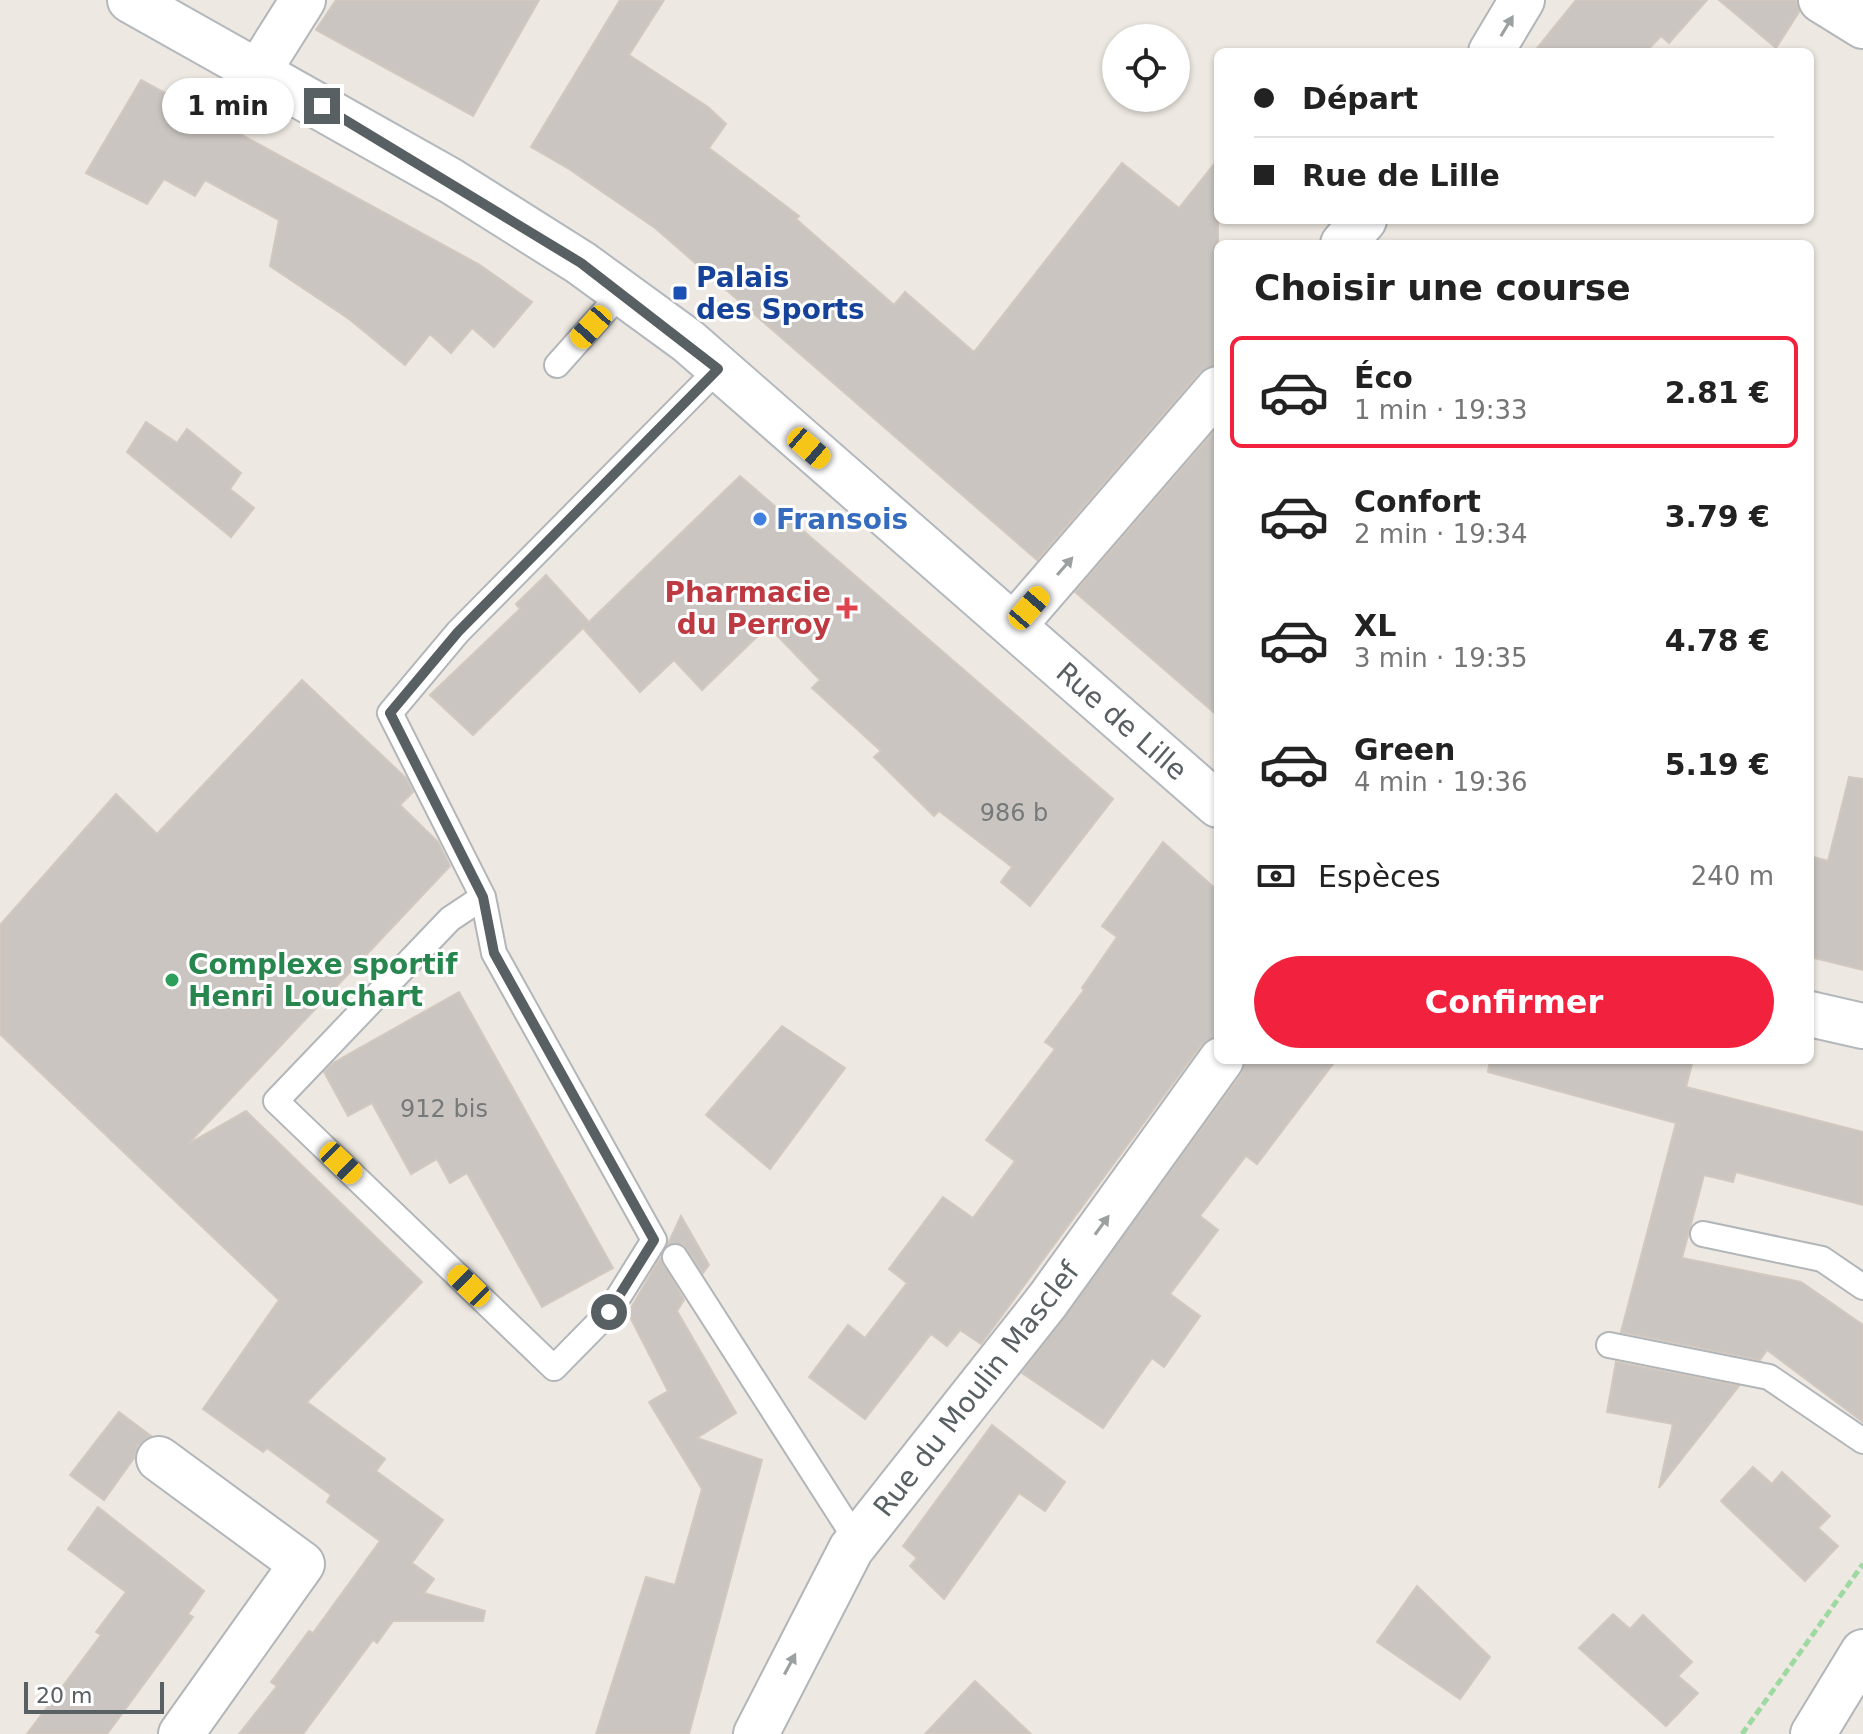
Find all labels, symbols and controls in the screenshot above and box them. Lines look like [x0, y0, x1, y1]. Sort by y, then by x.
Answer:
one-way arrow [1500, 15, 1514, 37]
map controls [1102, 24, 1190, 112]
button: locate [1102, 24, 1190, 112]
callout: 1 min [162, 78, 294, 134]
text: Départ [1302, 81, 1418, 116]
route end [304, 88, 340, 124]
text: 1 min [187, 91, 269, 121]
text: Rue de Lille [1302, 158, 1500, 193]
place label: Palais des Sports [696, 261, 865, 326]
text: Choisir une course [1254, 267, 1631, 308]
marker: Palais des Sports [671, 284, 689, 302]
car [566, 301, 616, 353]
icon: car [1258, 356, 1330, 428]
text: Éco [1354, 360, 1413, 395]
text: 2.81 € [1665, 375, 1770, 410]
text: 1 min · 19:33 [1354, 395, 1528, 425]
car [783, 423, 835, 473]
icon: car [1258, 480, 1330, 552]
text: Confort [1354, 484, 1481, 519]
text: 3.79 € [1665, 499, 1770, 534]
place label: Fransois [776, 503, 908, 536]
marker: Fransois [751, 510, 769, 528]
text: 2 min · 19:34 [1354, 519, 1528, 549]
one-way arrow [1056, 557, 1073, 577]
place label: Pharmacie du Perroy [665, 576, 831, 641]
car [1004, 582, 1054, 634]
marker: Pharmacie du Perroy [838, 599, 856, 617]
icon: car [1258, 604, 1330, 676]
text: XL [1354, 608, 1396, 643]
text: 4.78 € [1665, 623, 1770, 658]
text: 3 min · 19:35 [1354, 643, 1528, 673]
street label: Rue de Lille [1050, 656, 1194, 787]
icon: car [1258, 728, 1330, 800]
text: Green [1354, 732, 1455, 767]
text: 5.19 € [1665, 747, 1770, 782]
text: 4 min · 19:36 [1354, 767, 1528, 797]
house number: 986 b [980, 799, 1048, 827]
icon: cash [1254, 854, 1298, 898]
text: Espèces [1318, 859, 1441, 894]
text: 240 m [1691, 861, 1774, 891]
place label: Complexe sportif Henri Louchart [188, 948, 458, 1013]
button: Confirmer [1254, 956, 1774, 1048]
marker: Complexe sportif Henri Louchart [163, 971, 181, 989]
house number: 912 bis [400, 1095, 488, 1123]
car [315, 1138, 367, 1188]
one-way arrow [1094, 1214, 1110, 1236]
street label: Rue du Moulin Masclef [867, 1255, 1087, 1523]
car [443, 1261, 495, 1311]
route start [591, 1294, 627, 1330]
one-way arrow [783, 1652, 797, 1675]
scale bar [24, 1678, 164, 1714]
text: 20 m [36, 1683, 92, 1708]

